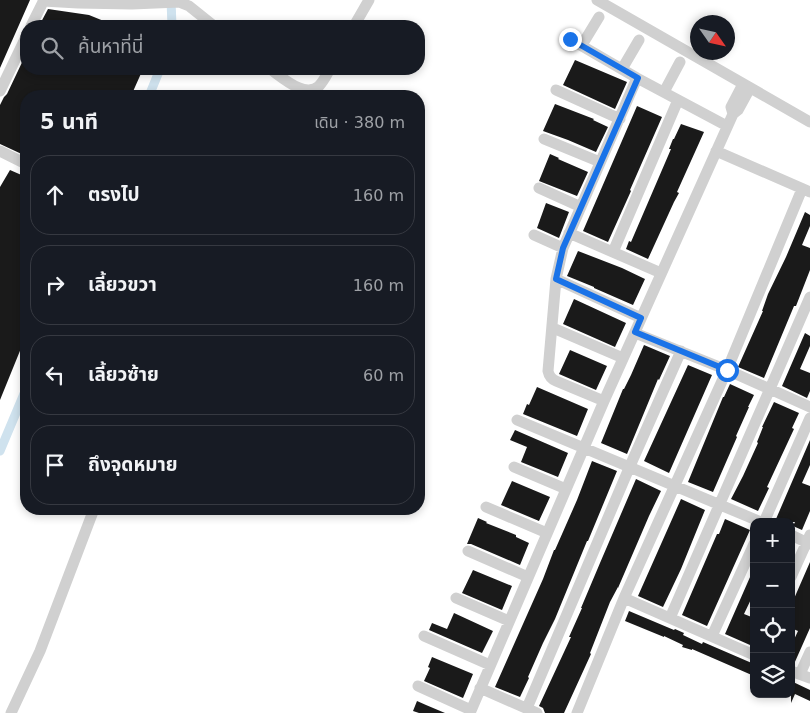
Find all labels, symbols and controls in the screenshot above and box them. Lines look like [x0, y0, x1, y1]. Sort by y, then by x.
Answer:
north arrow [690, 15, 735, 60]
search box [20, 20, 425, 75]
route end [559, 28, 582, 51]
icon: search [38, 34, 66, 62]
text: ค้นหาที่นี่ [78, 35, 143, 57]
text: 5 นาที [40, 110, 98, 134]
text: เดิน · 380 m [314, 113, 405, 132]
icon: ahead [41, 181, 69, 209]
text: ตรงไป [88, 183, 140, 205]
text: 160 m [353, 186, 404, 205]
icon: right [41, 271, 69, 299]
text: เลี้ยวขวา [88, 273, 157, 295]
text: 160 m [353, 276, 404, 295]
route start [716, 359, 739, 382]
icon: left [41, 361, 69, 389]
text: เลี้ยวซ้าย [88, 363, 159, 385]
text: 60 m [363, 366, 404, 385]
icon: arrive [41, 451, 69, 479]
text: ถึงจุดหมาย [88, 453, 178, 475]
map controls [750, 518, 795, 698]
button: + [750, 518, 795, 563]
button: − [750, 563, 795, 608]
button: locate [750, 608, 795, 653]
button: layers [750, 653, 795, 698]

